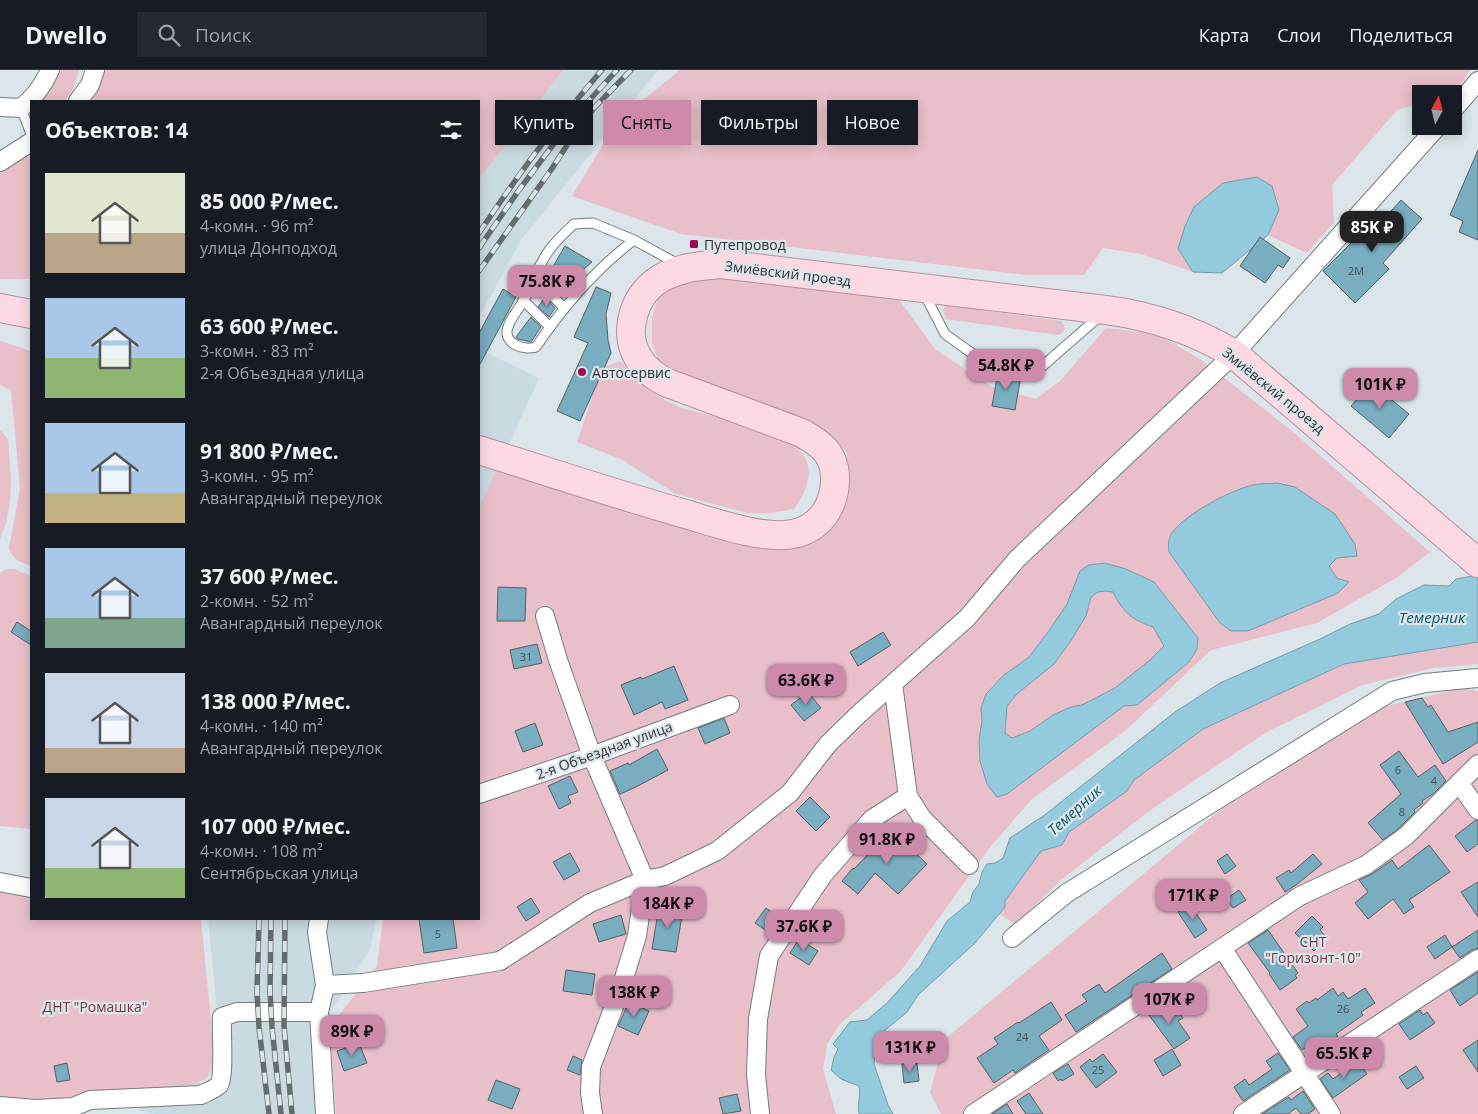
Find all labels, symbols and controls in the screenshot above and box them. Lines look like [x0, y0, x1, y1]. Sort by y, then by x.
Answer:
search box [137, 12, 487, 57]
text: Dwello [25, 18, 107, 51]
icon: search [155, 21, 183, 49]
text: Поиск [195, 22, 251, 48]
text: Карта [1199, 23, 1249, 47]
text: Слои [1277, 23, 1321, 47]
text: Поделиться [1349, 23, 1453, 47]
north arrow [1412, 85, 1462, 135]
map controls [1412, 85, 1462, 135]
chip: Купить [495, 100, 593, 145]
chip: Снять [603, 100, 691, 145]
chip: Фильтры [701, 100, 817, 145]
chip: Новое [827, 100, 918, 145]
text: Объектов: 14 [45, 116, 188, 144]
icon: filters [437, 116, 465, 144]
text: 85 000 ₽/мес. [200, 187, 339, 215]
icon: home [85, 193, 145, 253]
pin: 85K ₽ [1337, 210, 1407, 253]
text: 4-комн. · 96 m² [200, 215, 314, 237]
text: 85K ₽ [1351, 216, 1393, 238]
place label: Путепровод [704, 235, 786, 254]
text: улица Донподход [200, 237, 337, 259]
marker: Путепровод [688, 238, 700, 250]
street label: Змиёвский проезд [724, 256, 852, 290]
house number: 2М [1348, 263, 1364, 278]
pin: 75.8K ₽ [501, 264, 593, 307]
text: 75.8K ₽ [519, 270, 575, 292]
text: 63 600 ₽/мес. [200, 312, 339, 340]
icon: home [85, 318, 145, 378]
text: 3-комн. · 83 m² [200, 340, 314, 362]
street label: Змиёвский проезд [1219, 343, 1329, 437]
pin: 54.8K ₽ [960, 348, 1052, 391]
text: 54.8K ₽ [978, 354, 1034, 376]
text: 2-я Объездная улица [200, 362, 364, 384]
place label: Автосервис [592, 363, 671, 382]
marker: Автосервис [576, 366, 588, 378]
pin: 101K ₽ [1339, 368, 1421, 410]
text: 101K ₽ [1354, 373, 1406, 395]
text: 91 800 ₽/мес. [200, 437, 339, 465]
icon: home [85, 443, 145, 503]
text: 3-комн. · 95 m² [200, 465, 314, 487]
text: Авангардный переулок [200, 487, 383, 509]
text: 37 600 ₽/мес. [200, 562, 339, 590]
icon: home [85, 568, 145, 628]
text: 2-комн. · 52 m² [200, 590, 314, 612]
water label: Темерник [1399, 607, 1466, 627]
text: Авангардный переулок [200, 612, 383, 634]
house number: 31 [520, 649, 532, 664]
pin: 63.6K ₽ [760, 664, 852, 706]
text: 63.6K ₽ [778, 669, 834, 691]
text: 138 000 ₽/мес. [200, 687, 351, 715]
icon: home [85, 693, 145, 753]
text: 4-комн. · 140 m² [200, 715, 323, 737]
street label: 2-я Объездная улица [533, 716, 675, 784]
text: Авангардный переулок [200, 737, 383, 759]
house number: 6 [1395, 762, 1401, 777]
house number: 4 [1431, 773, 1438, 788]
water label: Темерник [1043, 780, 1106, 840]
house number: 8 [1399, 804, 1405, 819]
text: 107 000 ₽/мес. [200, 812, 351, 840]
icon: home [85, 818, 145, 878]
pin: 91.8K ₽ [841, 822, 933, 865]
text: 91.8K ₽ [859, 828, 915, 850]
text: 4-комн. · 108 m² [200, 840, 323, 862]
text: Сентябрьская улица [200, 862, 358, 884]
pin: 171K ₽ [1152, 878, 1234, 921]
text: 171K ₽ [1167, 884, 1219, 906]
pin: 184K ₽ [627, 886, 709, 929]
text: 184K ₽ [642, 892, 694, 914]
pin: 37.6K ₽ [758, 910, 850, 952]
text: 37.6K ₽ [776, 915, 832, 937]
house number: 5 [435, 926, 441, 941]
park label: СНТ "Горизонт-10" [1265, 932, 1361, 967]
pin: 138K ₽ [593, 976, 675, 1018]
text: 138K ₽ [608, 981, 660, 1003]
pin: 107K ₽ [1128, 982, 1210, 1025]
text: 107K ₽ [1143, 988, 1195, 1010]
park label: ДНТ "Ромашка" [43, 997, 147, 1016]
house number: 26 [1337, 1001, 1349, 1016]
pin: 89K ₽ [317, 1014, 387, 1057]
text: 89K ₽ [331, 1020, 373, 1042]
house number: 24 [1016, 1029, 1029, 1044]
pin: 131K ₽ [869, 1030, 951, 1073]
text: 131K ₽ [884, 1036, 936, 1058]
pin: 65.5K ₽ [1298, 1036, 1390, 1079]
text: 65.5K ₽ [1316, 1042, 1372, 1064]
house number: 25 [1092, 1062, 1104, 1077]

